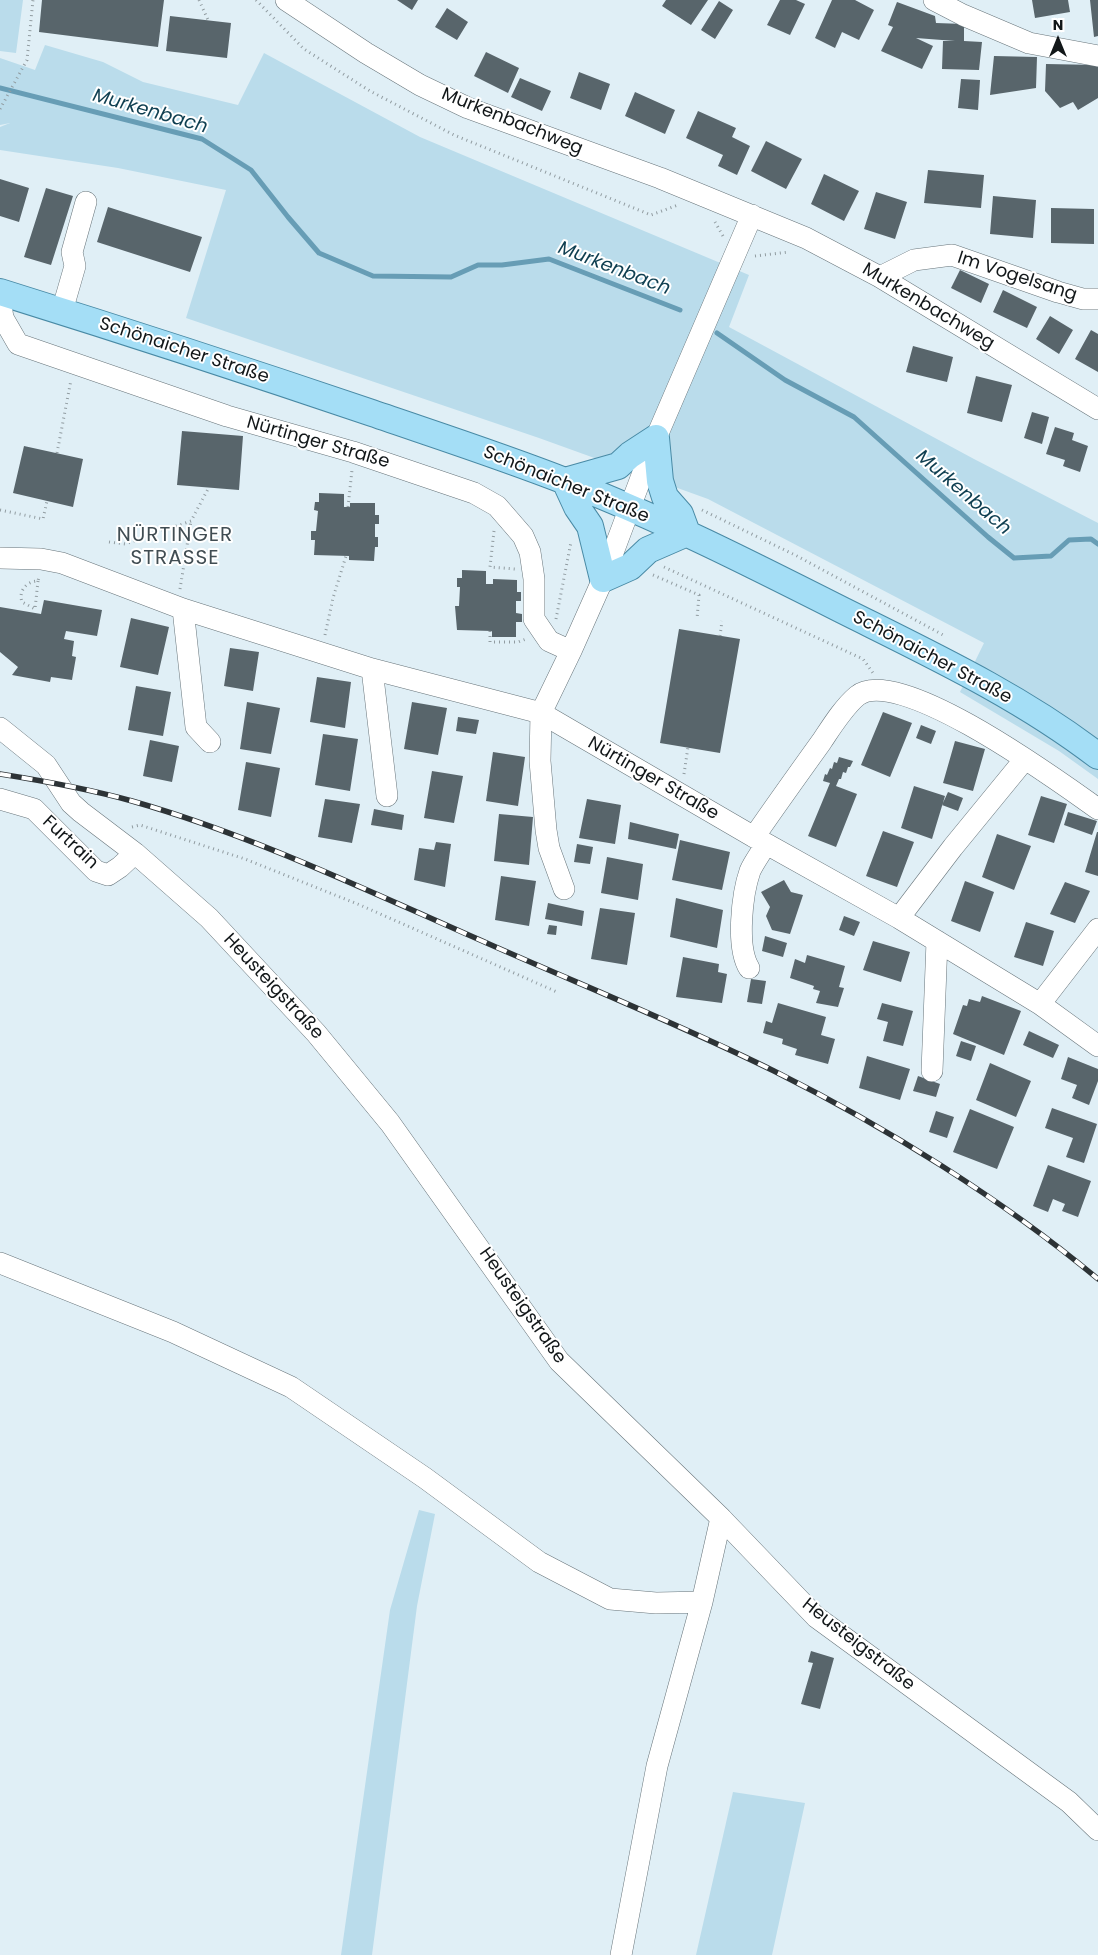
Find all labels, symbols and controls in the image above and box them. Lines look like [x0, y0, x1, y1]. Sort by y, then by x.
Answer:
north arrow [1033, 15, 1083, 65]
text: N [1053, 15, 1063, 35]
street label: Murkenbachweg [438, 84, 586, 160]
water label: Murkenbach [90, 85, 210, 139]
water label: Murkenbach [555, 237, 673, 301]
street label: Im Vogelsang [954, 247, 1080, 307]
street label: Murkenbachweg [858, 259, 998, 355]
street label: Schönaicher Straße [96, 313, 272, 389]
street label: Nürtinger Straße [244, 412, 392, 474]
street label: Schönaicher Straße [480, 442, 652, 528]
water label: Murkenbach [911, 445, 1015, 541]
district label: NÜRTINGER STRASSE [116, 524, 234, 571]
street label: Schönaicher Straße [849, 607, 1015, 709]
street label: Nürtinger Straße [584, 733, 722, 825]
street label: Furtrain [38, 812, 102, 874]
street label: Heusteigstraße [218, 930, 328, 1044]
street label: Heusteigstraße [474, 1244, 570, 1368]
street label: Heusteigstraße [797, 1594, 919, 1696]

